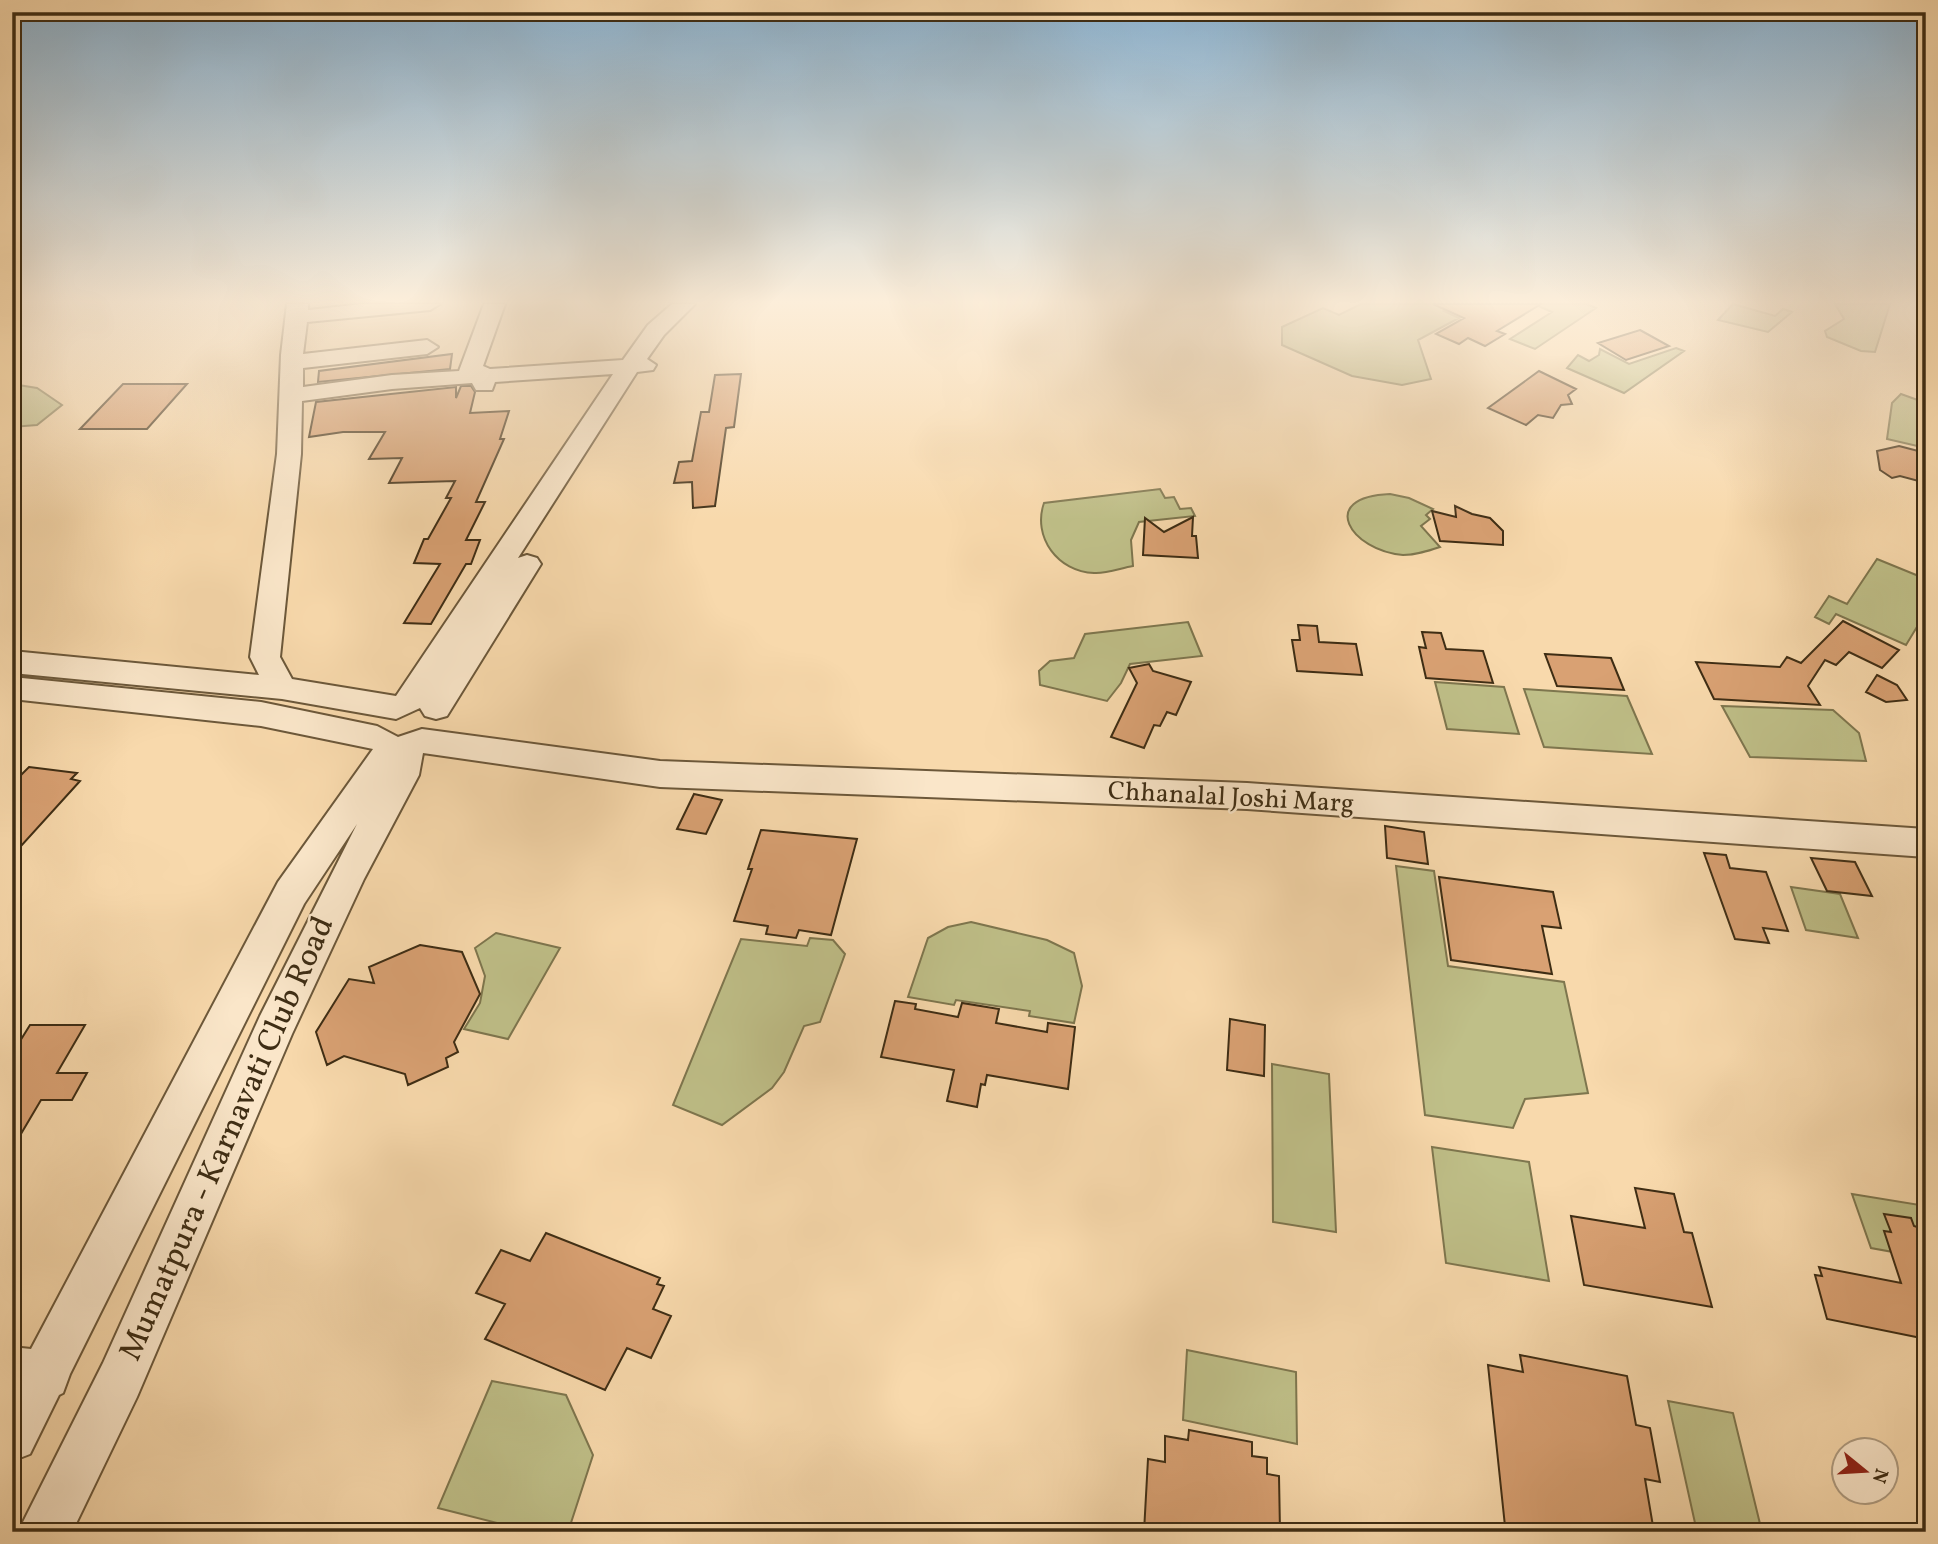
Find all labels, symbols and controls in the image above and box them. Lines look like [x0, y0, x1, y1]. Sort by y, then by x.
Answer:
street label: Chhanalal Joshi Marg [1107, 774, 1355, 822]
street label: Mumatpura - Karnavati Club Road [110, 910, 346, 1368]
north arrow [1829, 1436, 1899, 1506]
text: N [1865, 1465, 1894, 1486]

